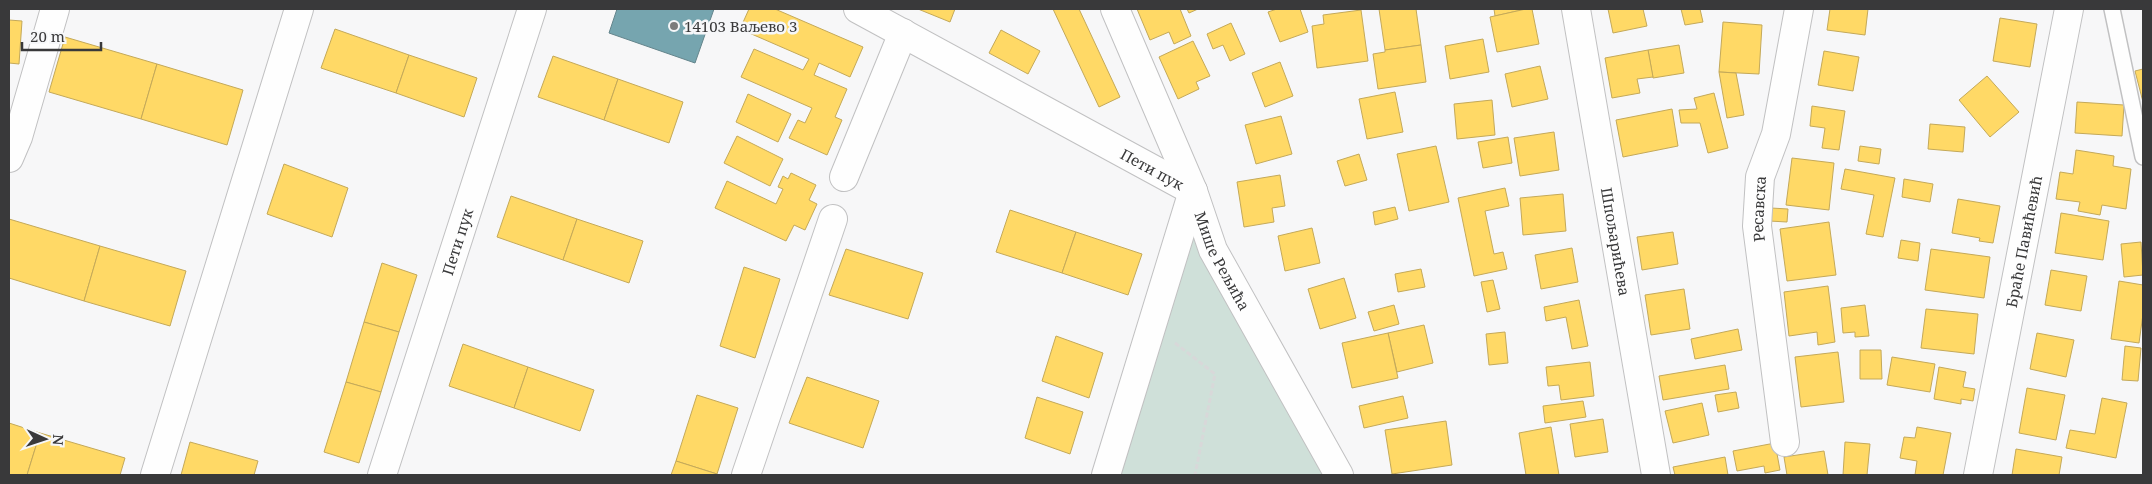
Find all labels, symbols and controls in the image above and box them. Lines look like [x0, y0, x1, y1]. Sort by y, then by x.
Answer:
place label: 14103 Ваљево 3 [684, 16, 797, 36]
scale bar [22, 20, 101, 52]
marker: 14103 Ваљево 3 [668, 20, 680, 32]
text: 20 m [30, 26, 65, 46]
street label: Пети пук [1117, 144, 1188, 194]
street label: Браће Павићевић [2001, 173, 2046, 309]
street label: Ресавска [1747, 175, 1770, 243]
street label: Шпољарићева [1597, 186, 1635, 297]
street label: Пети пук [437, 206, 477, 278]
street label: Мише Рељића [1191, 209, 1255, 314]
north arrow [20, 414, 70, 464]
text: N [49, 434, 68, 446]

